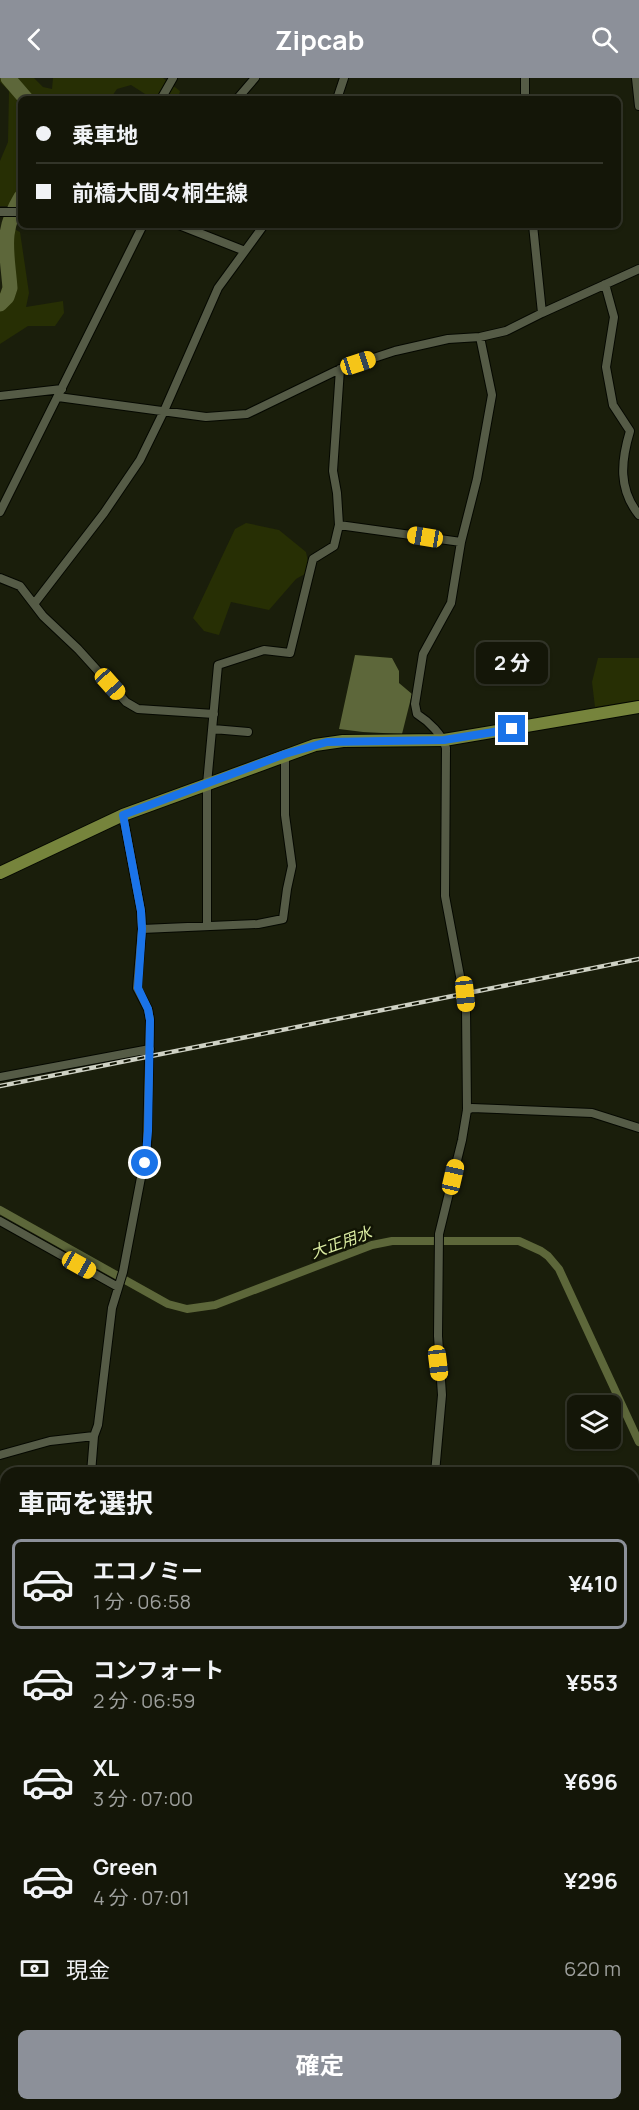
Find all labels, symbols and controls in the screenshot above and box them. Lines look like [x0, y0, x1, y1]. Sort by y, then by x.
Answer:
text: Zipcab [275, 21, 364, 58]
icon: back [18, 23, 51, 56]
icon: search [588, 23, 621, 56]
text: 乗車地 [72, 120, 138, 150]
text: 前橋大間々桐生線 [72, 178, 248, 208]
car [338, 349, 378, 377]
car [406, 525, 444, 549]
callout: 2 分 [476, 642, 548, 684]
text: 2 分 [494, 649, 530, 676]
car [91, 665, 129, 703]
route end [498, 715, 525, 742]
car [454, 975, 476, 1013]
route start [131, 1149, 158, 1176]
car [440, 1157, 466, 1197]
water label: 大正用水 [307, 1220, 377, 1263]
car [59, 1248, 99, 1282]
car [427, 1344, 449, 1382]
map controls [567, 1395, 621, 1449]
button: layers [567, 1395, 621, 1449]
text: 車両を選択 [18, 1484, 153, 1521]
text: エコノミー [93, 1556, 203, 1586]
icon: car [21, 1557, 75, 1611]
text: ¥410 [569, 1569, 618, 1599]
text: 1 分 · 06:58 [93, 1588, 191, 1615]
text: コンフォート [93, 1655, 224, 1685]
icon: car [21, 1656, 75, 1710]
text: ¥553 [566, 1668, 618, 1698]
text: 2 分 · 06:59 [93, 1687, 195, 1714]
text: XL [93, 1753, 119, 1783]
icon: car [21, 1755, 75, 1809]
text: ¥696 [564, 1767, 618, 1797]
text: 3 分 · 07:00 [93, 1785, 193, 1812]
text: Green [93, 1852, 158, 1882]
icon: car [21, 1854, 75, 1908]
text: ¥296 [564, 1866, 618, 1896]
text: 4 分 · 07:01 [93, 1884, 190, 1911]
icon: cash [18, 1952, 51, 1985]
text: 現金 [66, 1955, 110, 1985]
text: 620 m [564, 1955, 621, 1982]
button: 確定 [18, 2030, 621, 2099]

